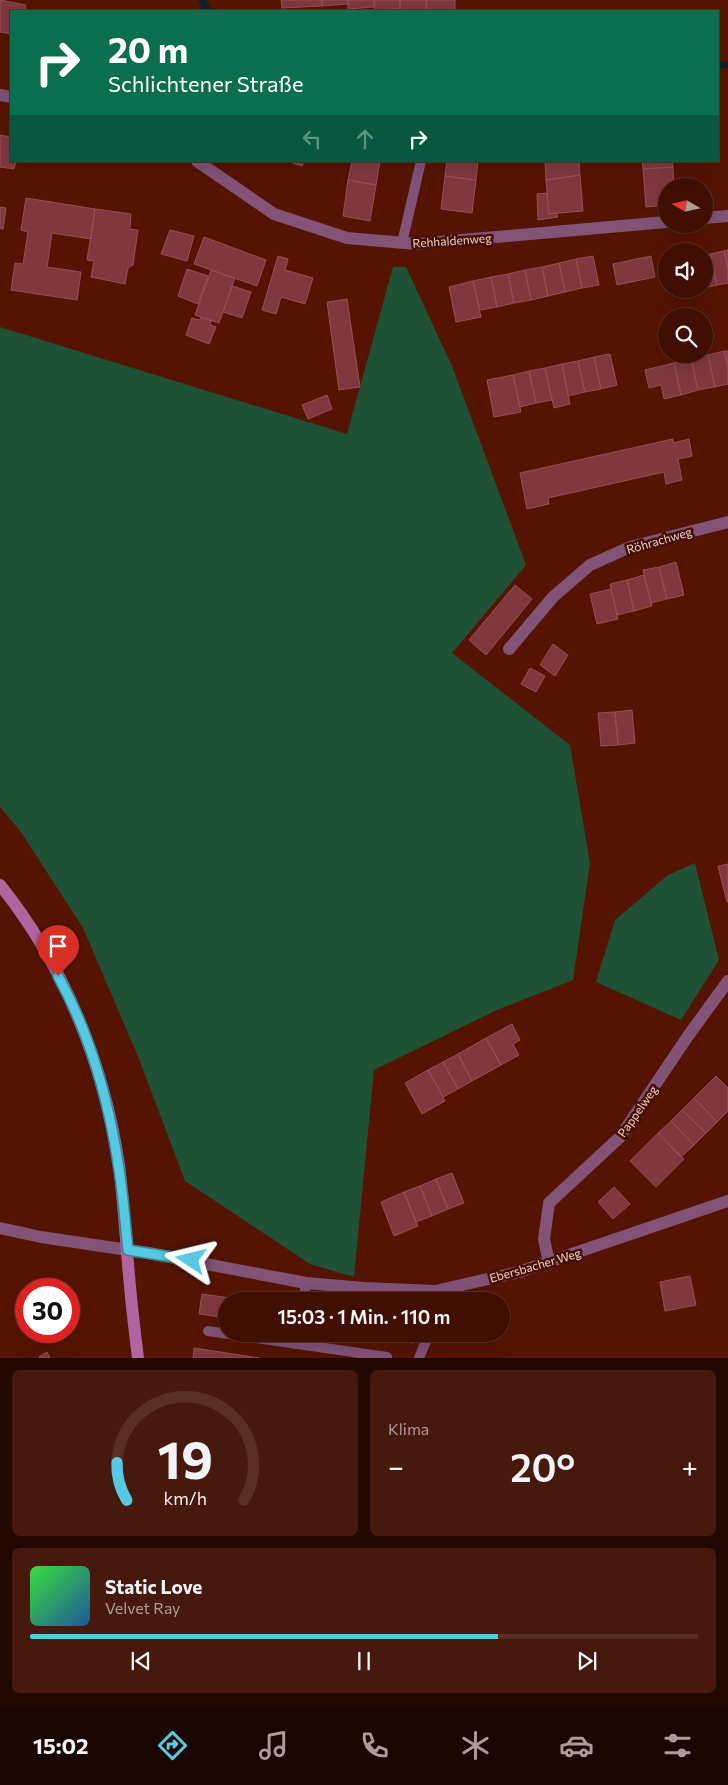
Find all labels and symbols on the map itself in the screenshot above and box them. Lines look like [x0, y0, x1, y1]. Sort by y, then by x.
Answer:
north arrow [658, 178, 712, 232]
street label: Rehhaldenweg [412, 230, 493, 250]
street label: Röhrachweg [625, 524, 694, 556]
pin [37, 925, 79, 976]
street label: Pappelweg [614, 1082, 660, 1139]
position arrow [164, 1233, 216, 1285]
street label: Ebersbacher Weg [488, 1245, 583, 1285]
speed limit sign: 30 [15, 1278, 80, 1343]

